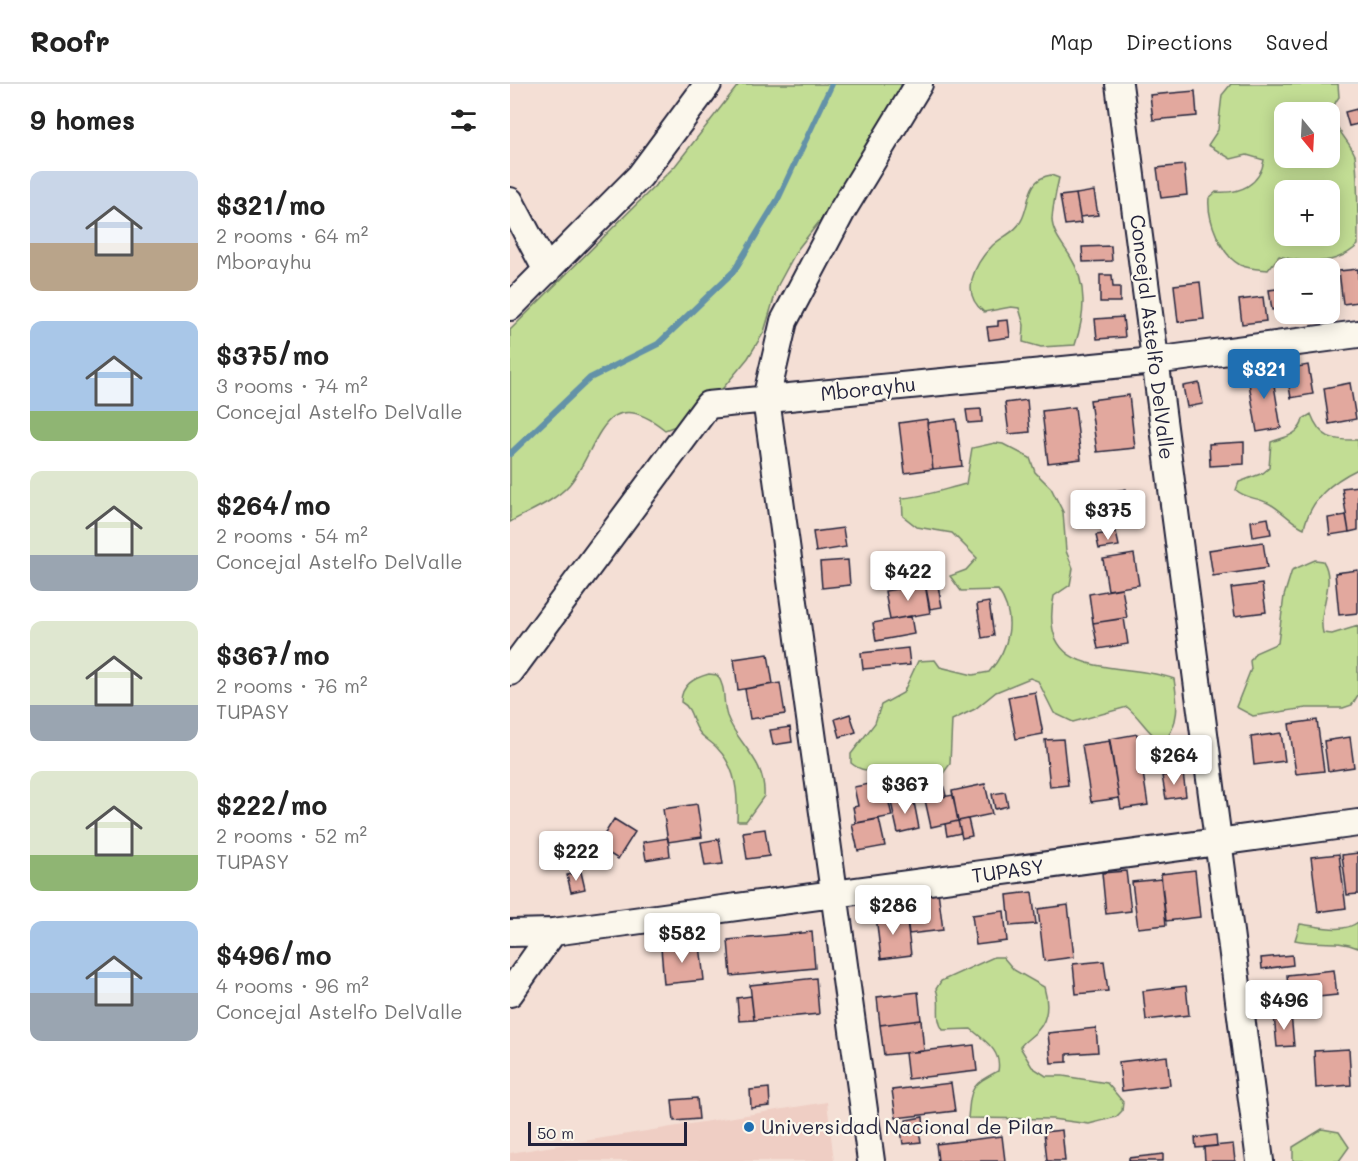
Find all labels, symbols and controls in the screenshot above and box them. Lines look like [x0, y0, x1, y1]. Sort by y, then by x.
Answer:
text: Roofr [30, 23, 110, 59]
text: Map [1050, 28, 1093, 55]
text: Directions [1126, 28, 1233, 55]
text: Saved [1266, 28, 1328, 55]
north arrow [1274, 102, 1340, 168]
map controls [1274, 102, 1340, 324]
text: 9 homes [30, 103, 135, 137]
icon: filters [447, 104, 480, 137]
button: + [1274, 180, 1340, 246]
text: $321/mo [216, 188, 325, 222]
icon: home [78, 195, 150, 267]
street label: Concejal Astelfo DelValle [1125, 213, 1181, 461]
text: 2 rooms · 64 m² [216, 222, 368, 248]
text: Mborayhu [216, 248, 312, 274]
button: − [1274, 258, 1340, 324]
text: $375/mo [216, 338, 329, 372]
icon: home [78, 345, 150, 417]
pin: $321 [1228, 349, 1300, 400]
text: $321 [1242, 355, 1286, 381]
street label: Mborayhu [819, 370, 917, 406]
text: 3 rooms · 74 m² [216, 372, 368, 398]
text: Concejal Astelfo DelValle [216, 398, 463, 424]
text: $264/mo [216, 488, 330, 522]
pin: $375 [1072, 490, 1144, 541]
icon: home [78, 495, 150, 567]
text: $375 [1084, 496, 1132, 522]
text: 2 rooms · 54 m² [216, 522, 368, 548]
text: Concejal Astelfo DelValle [216, 548, 463, 574]
pin: $422 [872, 551, 944, 602]
text: $422 [884, 557, 932, 583]
text: $367/mo [216, 638, 330, 672]
icon: home [78, 645, 150, 717]
text: 2 rooms · 76 m² [216, 672, 368, 698]
text: TUPASY [216, 698, 289, 724]
pin: $264 [1138, 735, 1210, 786]
text: $264 [1150, 741, 1198, 767]
pin: $367 [869, 764, 941, 815]
text: $367 [881, 770, 929, 796]
text: $222/mo [216, 788, 327, 822]
icon: home [78, 795, 150, 867]
text: 2 rooms · 52 m² [216, 822, 367, 848]
pin: $222 [540, 831, 612, 882]
text: $222 [553, 837, 599, 863]
text: TUPASY [216, 848, 289, 874]
street label: TUPASY [970, 852, 1046, 888]
pin: $286 [857, 885, 929, 936]
text: $286 [869, 891, 917, 917]
pin: $582 [646, 913, 718, 964]
text: $582 [658, 919, 706, 945]
text: $496/mo [216, 938, 332, 972]
icon: home [78, 945, 150, 1017]
text: 4 rooms · 96 m² [216, 972, 369, 998]
pin: $496 [1248, 980, 1320, 1031]
text: $496 [1259, 986, 1309, 1012]
text: Concejal Astelfo DelValle [216, 998, 463, 1024]
place label: Universidad Nacional de Pilar [761, 1113, 1054, 1139]
scale bar [528, 1119, 687, 1146]
marker: Universidad Nacional de Pilar [742, 1120, 756, 1134]
text: 50 m [537, 1122, 574, 1143]

